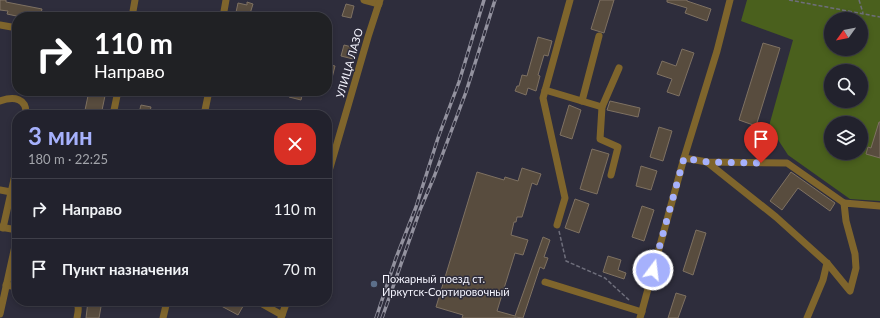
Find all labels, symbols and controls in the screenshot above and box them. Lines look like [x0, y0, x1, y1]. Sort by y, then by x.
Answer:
north arrow [824, 12, 868, 56]
map controls [824, 12, 868, 160]
text: 110 m [94, 26, 173, 60]
street label: УЛИЦА ЛАЗО [333, 26, 365, 99]
icon: right [28, 28, 80, 80]
text: Направо [94, 60, 165, 82]
button: search [824, 64, 868, 108]
button: layers [824, 116, 868, 160]
text: 3 мин [28, 121, 93, 150]
pin [744, 122, 778, 163]
button: close [274, 123, 316, 165]
icon: arrive [750, 128, 772, 150]
text: 180 m · 22:25 [28, 151, 108, 167]
icon: right [28, 198, 50, 220]
text: Направо [62, 200, 122, 218]
text: 110 m [274, 200, 316, 218]
position arrow [632, 249, 674, 291]
icon: arrive [28, 258, 50, 280]
text: Пункт назначения [62, 260, 189, 278]
text: 70 m [282, 260, 316, 278]
place label: Пожарный поезд ст. Иркутск-Сортировочный [382, 272, 510, 298]
marker: Пожарный поезд ст. Иркутск-Сортировочный [369, 279, 379, 289]

